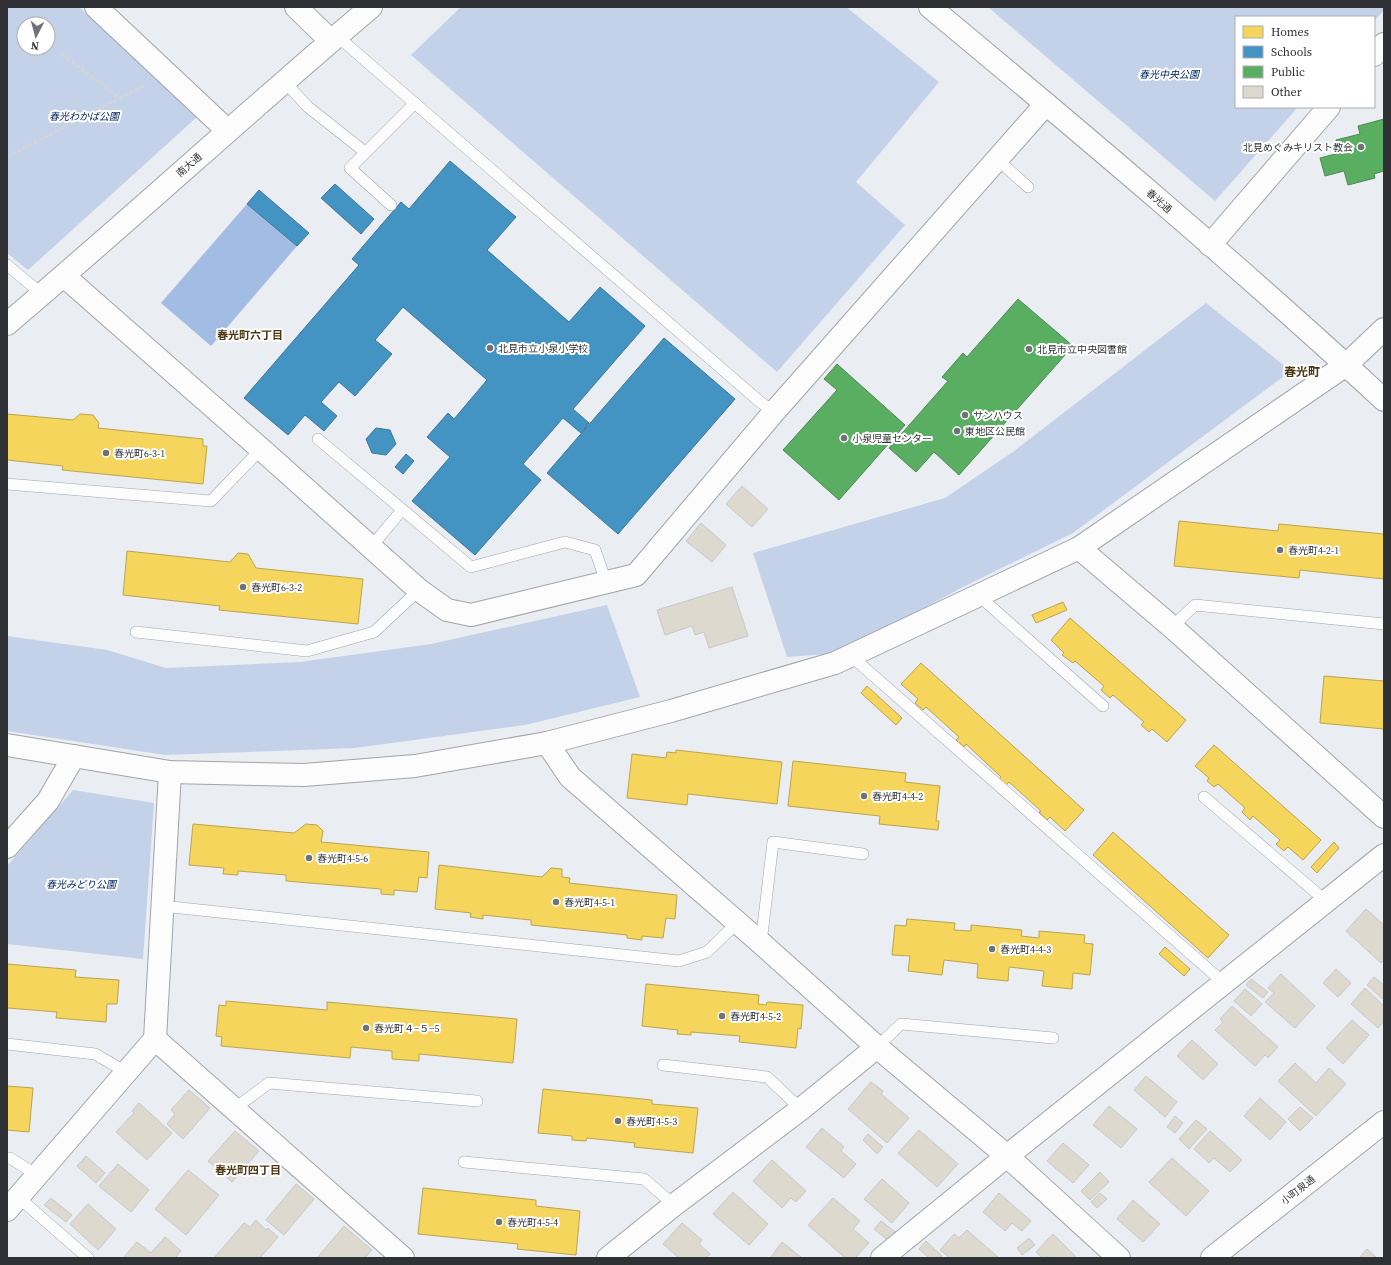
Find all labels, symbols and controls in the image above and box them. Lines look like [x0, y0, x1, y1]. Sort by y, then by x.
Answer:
north arrow [16, 16, 56, 56]
legend [1235, 16, 1375, 108]
text: Homes [1271, 24, 1309, 40]
text: N [30, 38, 40, 53]
text: Schools [1271, 44, 1312, 60]
text: Public [1271, 64, 1305, 80]
park label: 春光中央公園 [1139, 68, 1201, 81]
text: Other [1271, 84, 1302, 100]
park label: 春光わかば公園 [49, 110, 121, 123]
place label: 北見めぐみキリスト教会 [1243, 141, 1353, 154]
marker: 北見めぐみキリスト教会 [1356, 142, 1366, 152]
street label: 南大通 [173, 150, 205, 180]
street label: 春光通 [1143, 186, 1175, 216]
district label: 春光町六丁目 [217, 328, 283, 343]
place label: 北見市立小泉小学校 [498, 342, 588, 355]
marker: 北見市立小泉小学校 [485, 343, 495, 353]
place label: 北見市立中央図書館 [1037, 343, 1127, 356]
marker: 北見市立中央図書館 [1024, 344, 1034, 354]
district label: 春光町 [1284, 364, 1320, 380]
place label: サンハウス [973, 409, 1023, 422]
marker: サンハウス [960, 410, 970, 420]
place label: 東地区公民館 [965, 425, 1025, 438]
marker: 東地区公民館 [952, 426, 962, 436]
place label: 小泉児童センター [852, 432, 932, 445]
marker: 小泉児童センター [839, 433, 849, 443]
place label: 春光町6-3-1 [114, 447, 165, 460]
marker: 春光町6-3-1 [101, 448, 111, 458]
place label: 春光町4-2-1 [1288, 544, 1339, 557]
marker: 春光町4-2-1 [1275, 545, 1285, 555]
place label: 春光町6-3-2 [251, 581, 302, 594]
marker: 春光町6-3-2 [238, 582, 248, 592]
place label: 春光町4-4-2 [872, 790, 923, 803]
marker: 春光町4-4-2 [859, 791, 869, 801]
place label: 春光町4-5-6 [317, 852, 368, 865]
marker: 春光町4-5-6 [304, 853, 314, 863]
park label: 春光みどり公園 [46, 878, 118, 891]
place label: 春光町4-5-1 [564, 896, 615, 909]
marker: 春光町4-5-1 [551, 897, 561, 907]
place label: 春光町4-4-3 [1000, 943, 1051, 956]
marker: 春光町4-4-3 [987, 944, 997, 954]
place label: 春光町4-5-2 [730, 1010, 781, 1023]
marker: 春光町4-5-2 [717, 1011, 727, 1021]
place label: 春光町４−５−5 [374, 1022, 440, 1035]
marker: 春光町４−５−5 [361, 1023, 371, 1033]
place label: 春光町4-5-3 [626, 1115, 677, 1128]
marker: 春光町4-5-3 [613, 1116, 623, 1126]
district label: 春光町四丁目 [215, 1163, 281, 1178]
street label: 小町泉通 [1278, 1173, 1318, 1207]
place label: 春光町4-5-4 [507, 1216, 558, 1229]
marker: 春光町4-5-4 [494, 1217, 504, 1227]

